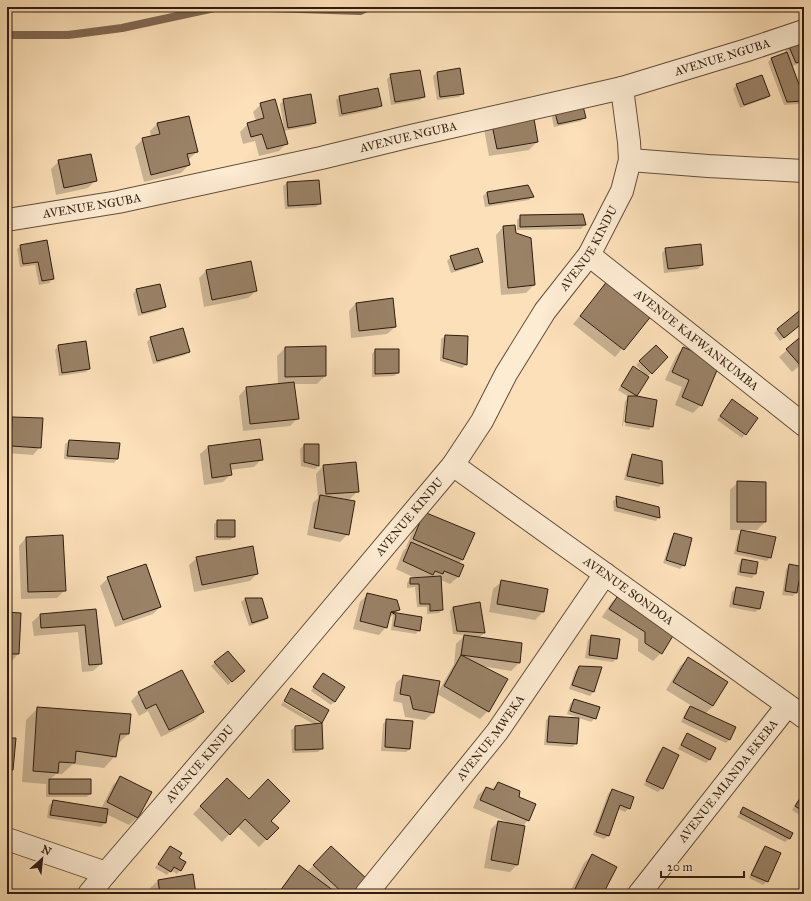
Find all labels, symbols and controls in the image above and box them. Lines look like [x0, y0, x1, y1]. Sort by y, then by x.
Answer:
street label: AVENUE NGUBA [672, 36, 772, 79]
street label: AVENUE NGUBA [357, 119, 458, 156]
street label: AVENUE NGUBA [41, 190, 142, 221]
street label: AVENUE KINDU [556, 203, 620, 294]
street label: AVENUE KAFWANKUMBA [631, 286, 762, 393]
street label: AVENUE KINDU [372, 474, 447, 559]
street label: AVENUE SONDOA [580, 553, 676, 628]
street label: AVENUE MWEKA [453, 692, 527, 784]
street label: AVENUE MIANDA EKEBA [675, 717, 781, 846]
street label: AVENUE KINDU [162, 722, 237, 806]
north arrow [22, 839, 62, 879]
text: N [39, 843, 54, 859]
scale bar [661, 853, 744, 879]
text: 20 m [667, 860, 693, 874]

